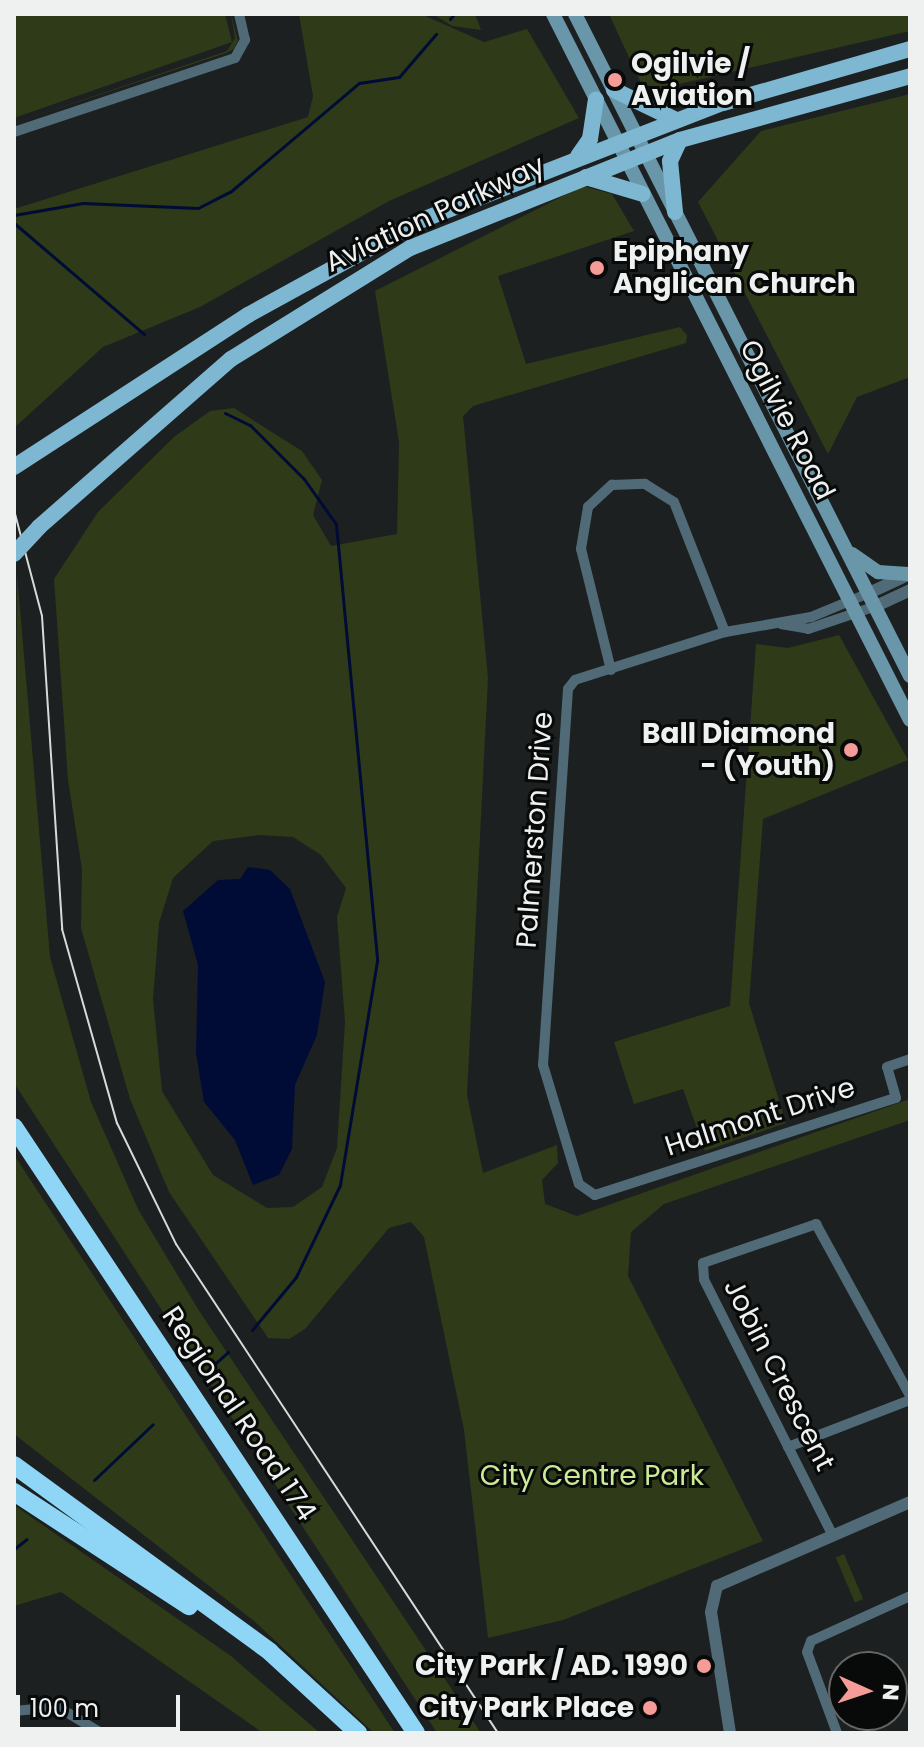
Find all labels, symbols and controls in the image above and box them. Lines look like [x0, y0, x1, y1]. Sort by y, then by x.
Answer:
place label: Ogilvie / Aviation [631, 47, 753, 113]
marker: Ogilvie / Aviation [606, 71, 624, 89]
street label: Aviation Parkway [320, 148, 550, 280]
place label: Epiphany Anglican Church [613, 235, 856, 301]
marker: Epiphany Anglican Church [588, 259, 606, 277]
street label: Ogilvie Road [732, 334, 842, 506]
street label: Palmerston Drive [510, 711, 560, 949]
place label: Ball Diamond - (Youth) [642, 717, 835, 783]
marker: Ball Diamond - (Youth) [842, 741, 860, 759]
street label: Halmont Drive [661, 1070, 859, 1164]
street label: Jobin Crescent [716, 1274, 842, 1476]
street label: Regional Road 174 [155, 1300, 323, 1528]
park label: City Centre Park [480, 1459, 704, 1493]
place label: City Park / AD. 1990 [415, 1649, 688, 1683]
north arrow [828, 1651, 908, 1731]
marker: City Park / AD. 1990 [695, 1657, 713, 1675]
scale bar [20, 1679, 184, 1729]
text: N [875, 1683, 906, 1701]
place label: City Park Place [419, 1691, 634, 1725]
text: 100 m [30, 1692, 99, 1725]
marker: City Park Place [641, 1699, 659, 1717]

